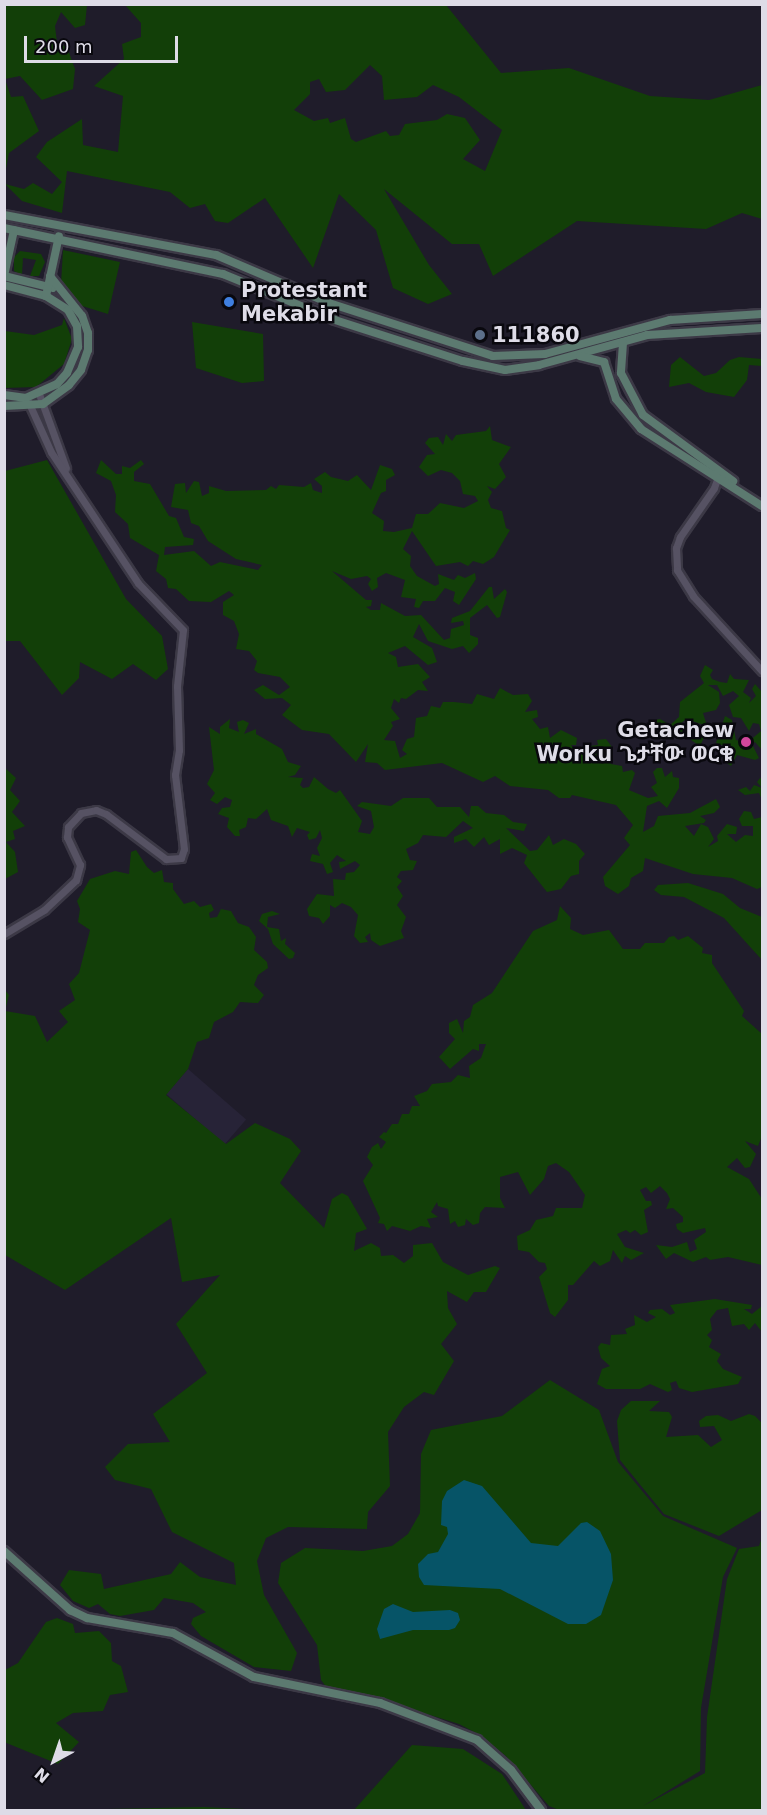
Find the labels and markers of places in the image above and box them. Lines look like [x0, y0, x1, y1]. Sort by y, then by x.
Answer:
place label: Protestant Mekabir [241, 277, 367, 327]
marker: Protestant Mekabir [222, 295, 236, 309]
place label: 111860 [492, 322, 580, 348]
marker: 111860 [473, 328, 487, 342]
place label: Getachew Worku ጌታቸው ወርቁ [536, 717, 734, 767]
marker: Getachew Worku ጌታቸው ወርቁ [739, 735, 753, 749]

